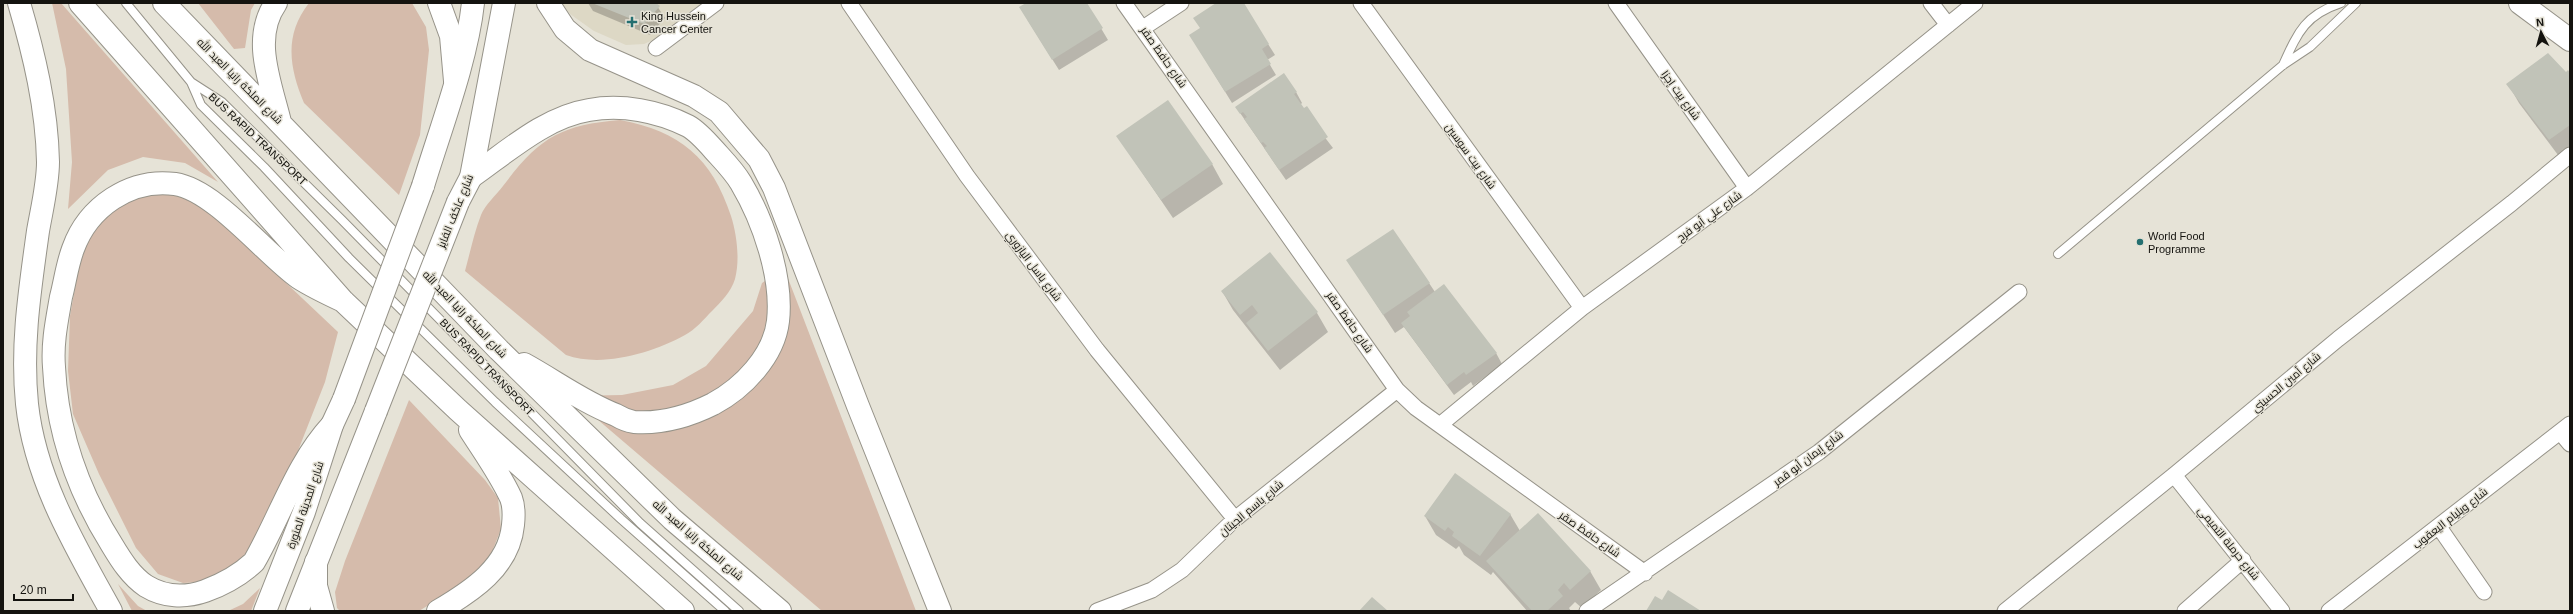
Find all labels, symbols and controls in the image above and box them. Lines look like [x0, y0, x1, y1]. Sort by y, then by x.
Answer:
place label: King Hussein Cancer Center [641, 10, 713, 35]
north arrow [2521, 12, 2561, 52]
marker: King Hussein Cancer Center [626, 16, 638, 28]
text: N [2535, 16, 2545, 28]
street label: شارع حافظ صقر [1136, 23, 1189, 91]
street label: شارع الملكة رانيا العبد الله [193, 34, 287, 128]
street label: شارع بيت إجزا [1658, 68, 1703, 123]
street label: BUS RAPID TRANSPORT [206, 90, 310, 188]
street label: شارع بيت سوسين [1442, 121, 1499, 192]
street label: شارع عاكف الفايز [434, 173, 477, 251]
street label: شارع علي أبو فرح [1674, 188, 1746, 246]
street label: شارع باسل اليازوري [1001, 229, 1064, 305]
place label: World Food Programme [2148, 230, 2205, 255]
marker: World Food Programme [2135, 237, 2145, 247]
street label: شارع الملكة رانيا العبد الله [419, 267, 511, 361]
street label: شارع حافظ صقر [1322, 288, 1375, 356]
street label: BUS RAPID TRANSPORT [438, 316, 537, 418]
street label: شارع أمين الحسيني [2249, 349, 2325, 417]
street label: شارع إيمان أبو قمر [1769, 427, 1846, 490]
street label: شارع المدينة المنورة [284, 460, 327, 551]
street label: شارع باسم الجيتان [1217, 478, 1287, 540]
street label: شارع ويليام اليعقوب [2410, 485, 2491, 552]
street label: شارع الملكة رانيا العبد الله [649, 496, 747, 584]
street label: شارع حرملة التميمي [2193, 504, 2262, 584]
street label: شارع حافظ صقر [1555, 508, 1623, 561]
scale bar [14, 576, 73, 602]
text: 20 m [20, 583, 47, 597]

